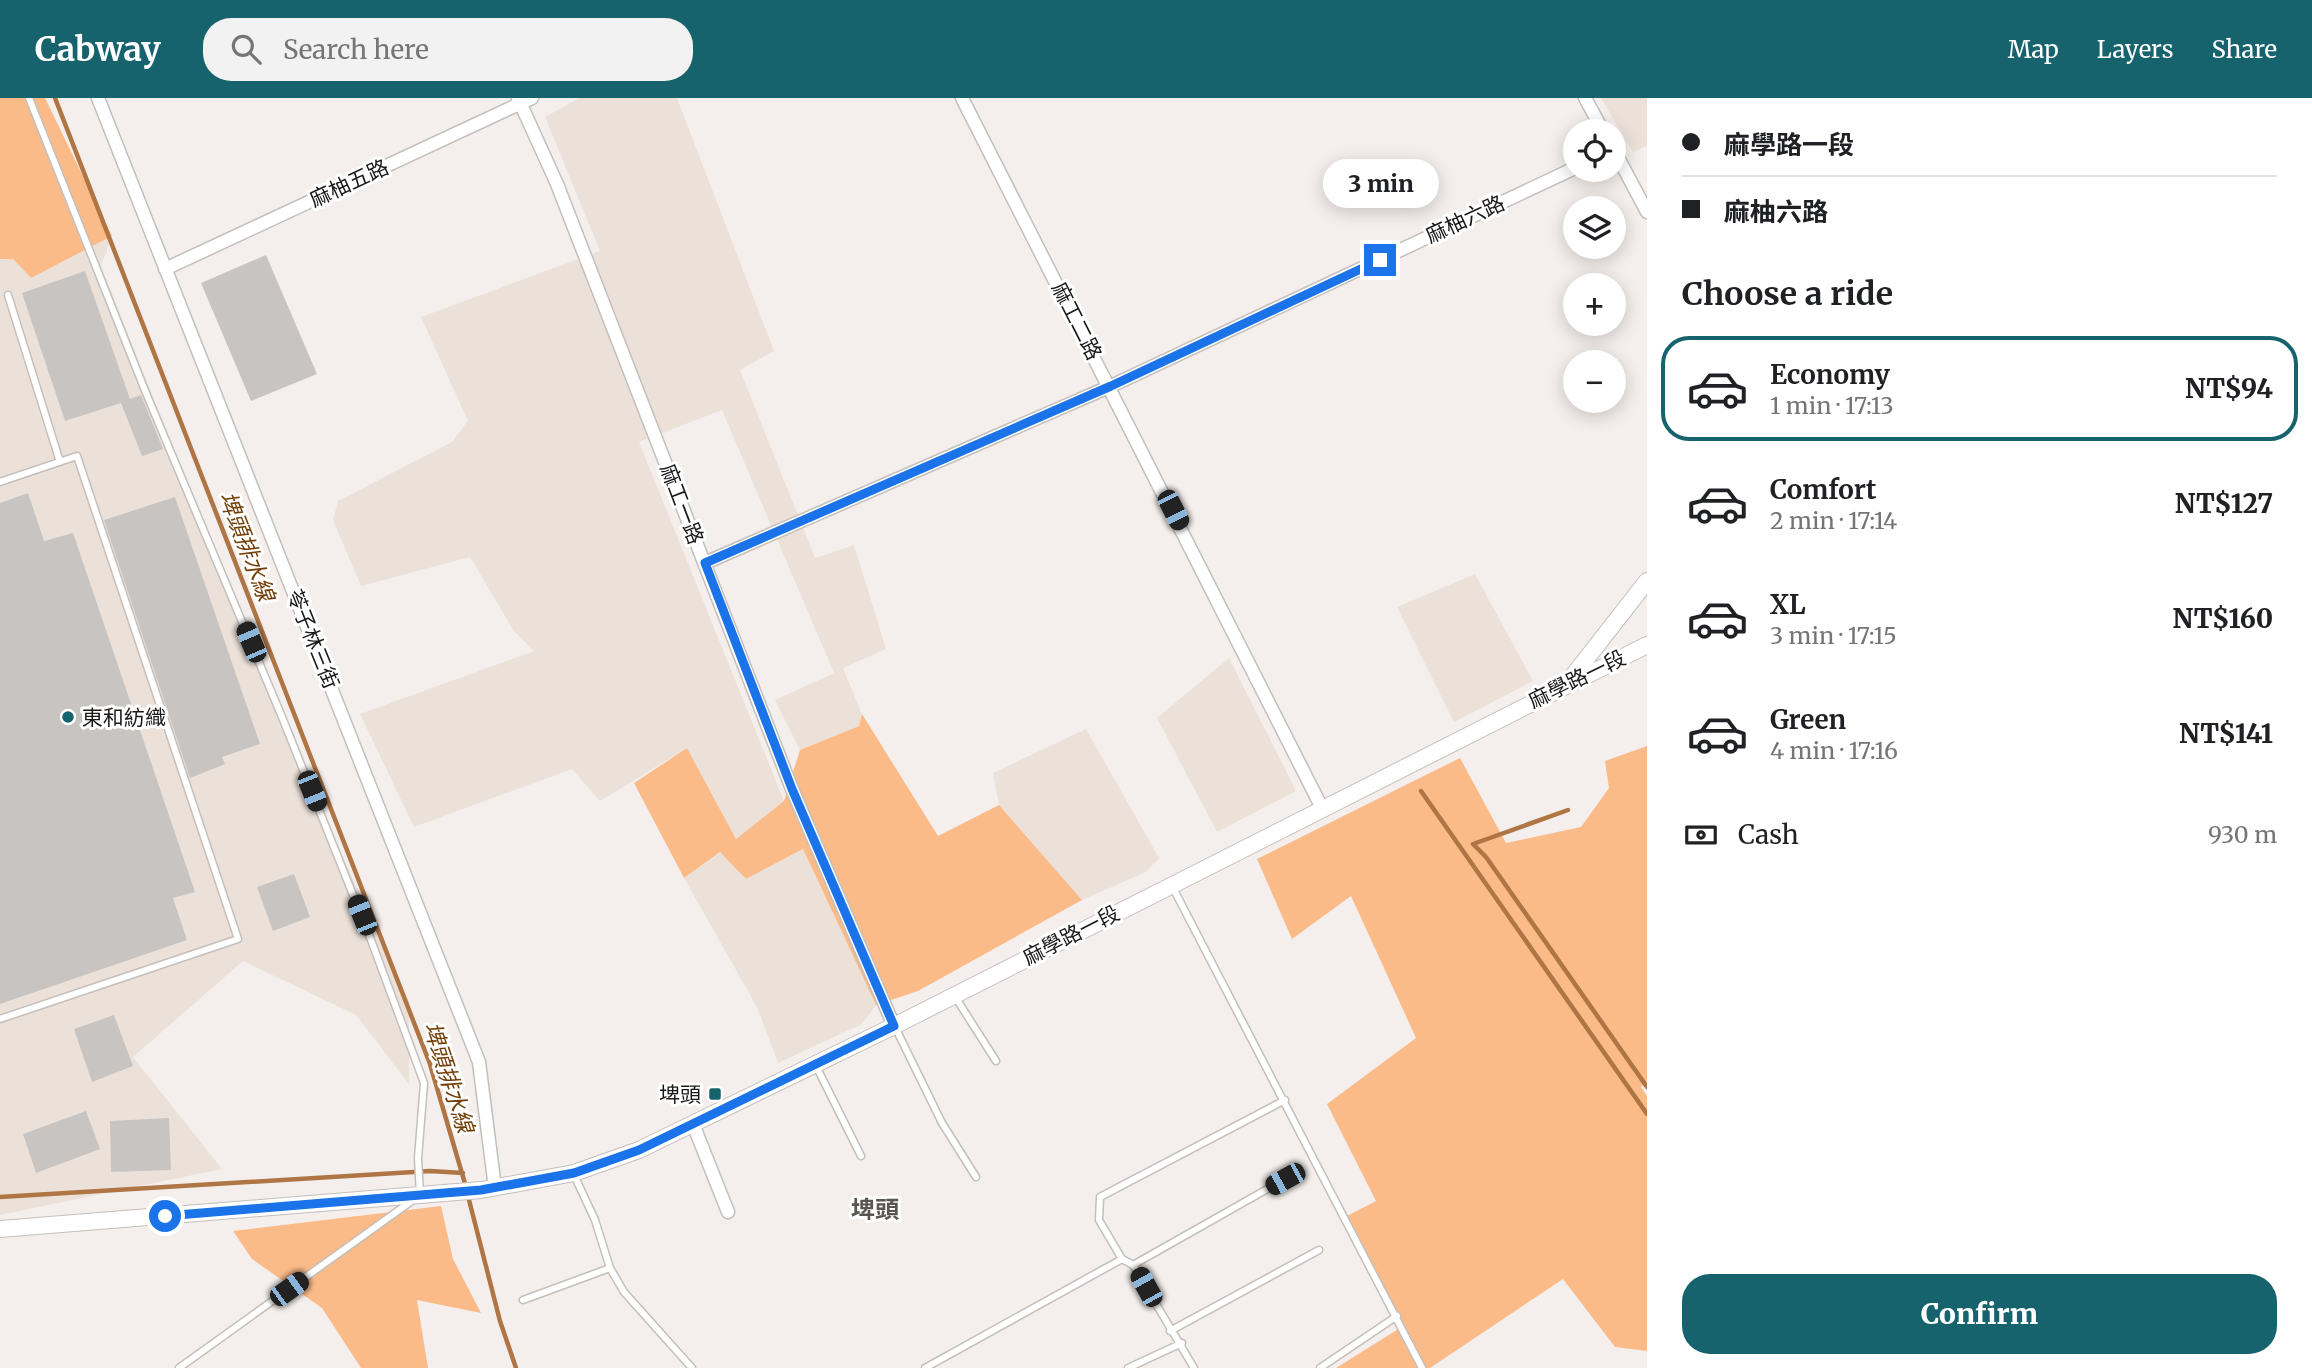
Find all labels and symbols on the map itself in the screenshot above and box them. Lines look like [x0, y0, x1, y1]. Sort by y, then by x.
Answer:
street label: 麻柚五路 [305, 153, 393, 213]
callout: 3 min [1322, 158, 1438, 208]
street label: 麻柚六路 [1421, 189, 1509, 249]
route end [1364, 244, 1396, 276]
street label: 麻工二路 [1046, 277, 1108, 365]
street label: 麻工一路 [654, 460, 710, 548]
water label: 埤頭排水線 [213, 487, 282, 608]
car [1155, 487, 1192, 533]
street label: 苓子林三街 [281, 585, 345, 693]
car [234, 619, 269, 665]
street label: 麻學路一段 [1524, 644, 1630, 714]
place label: 東和紡織 [82, 704, 166, 731]
marker: 東和紡織 [60, 709, 76, 725]
car [295, 768, 330, 814]
car [345, 892, 380, 938]
street label: 麻學路一段 [1018, 899, 1124, 971]
water label: 埤頭排水線 [417, 1018, 481, 1139]
place label: 埤頭 [659, 1081, 701, 1108]
marker: 埤頭 [707, 1086, 723, 1102]
car [1262, 1160, 1309, 1198]
district label: 埤頭 [851, 1194, 899, 1225]
route start [149, 1200, 181, 1232]
car [1127, 1264, 1166, 1310]
car [266, 1268, 313, 1310]

